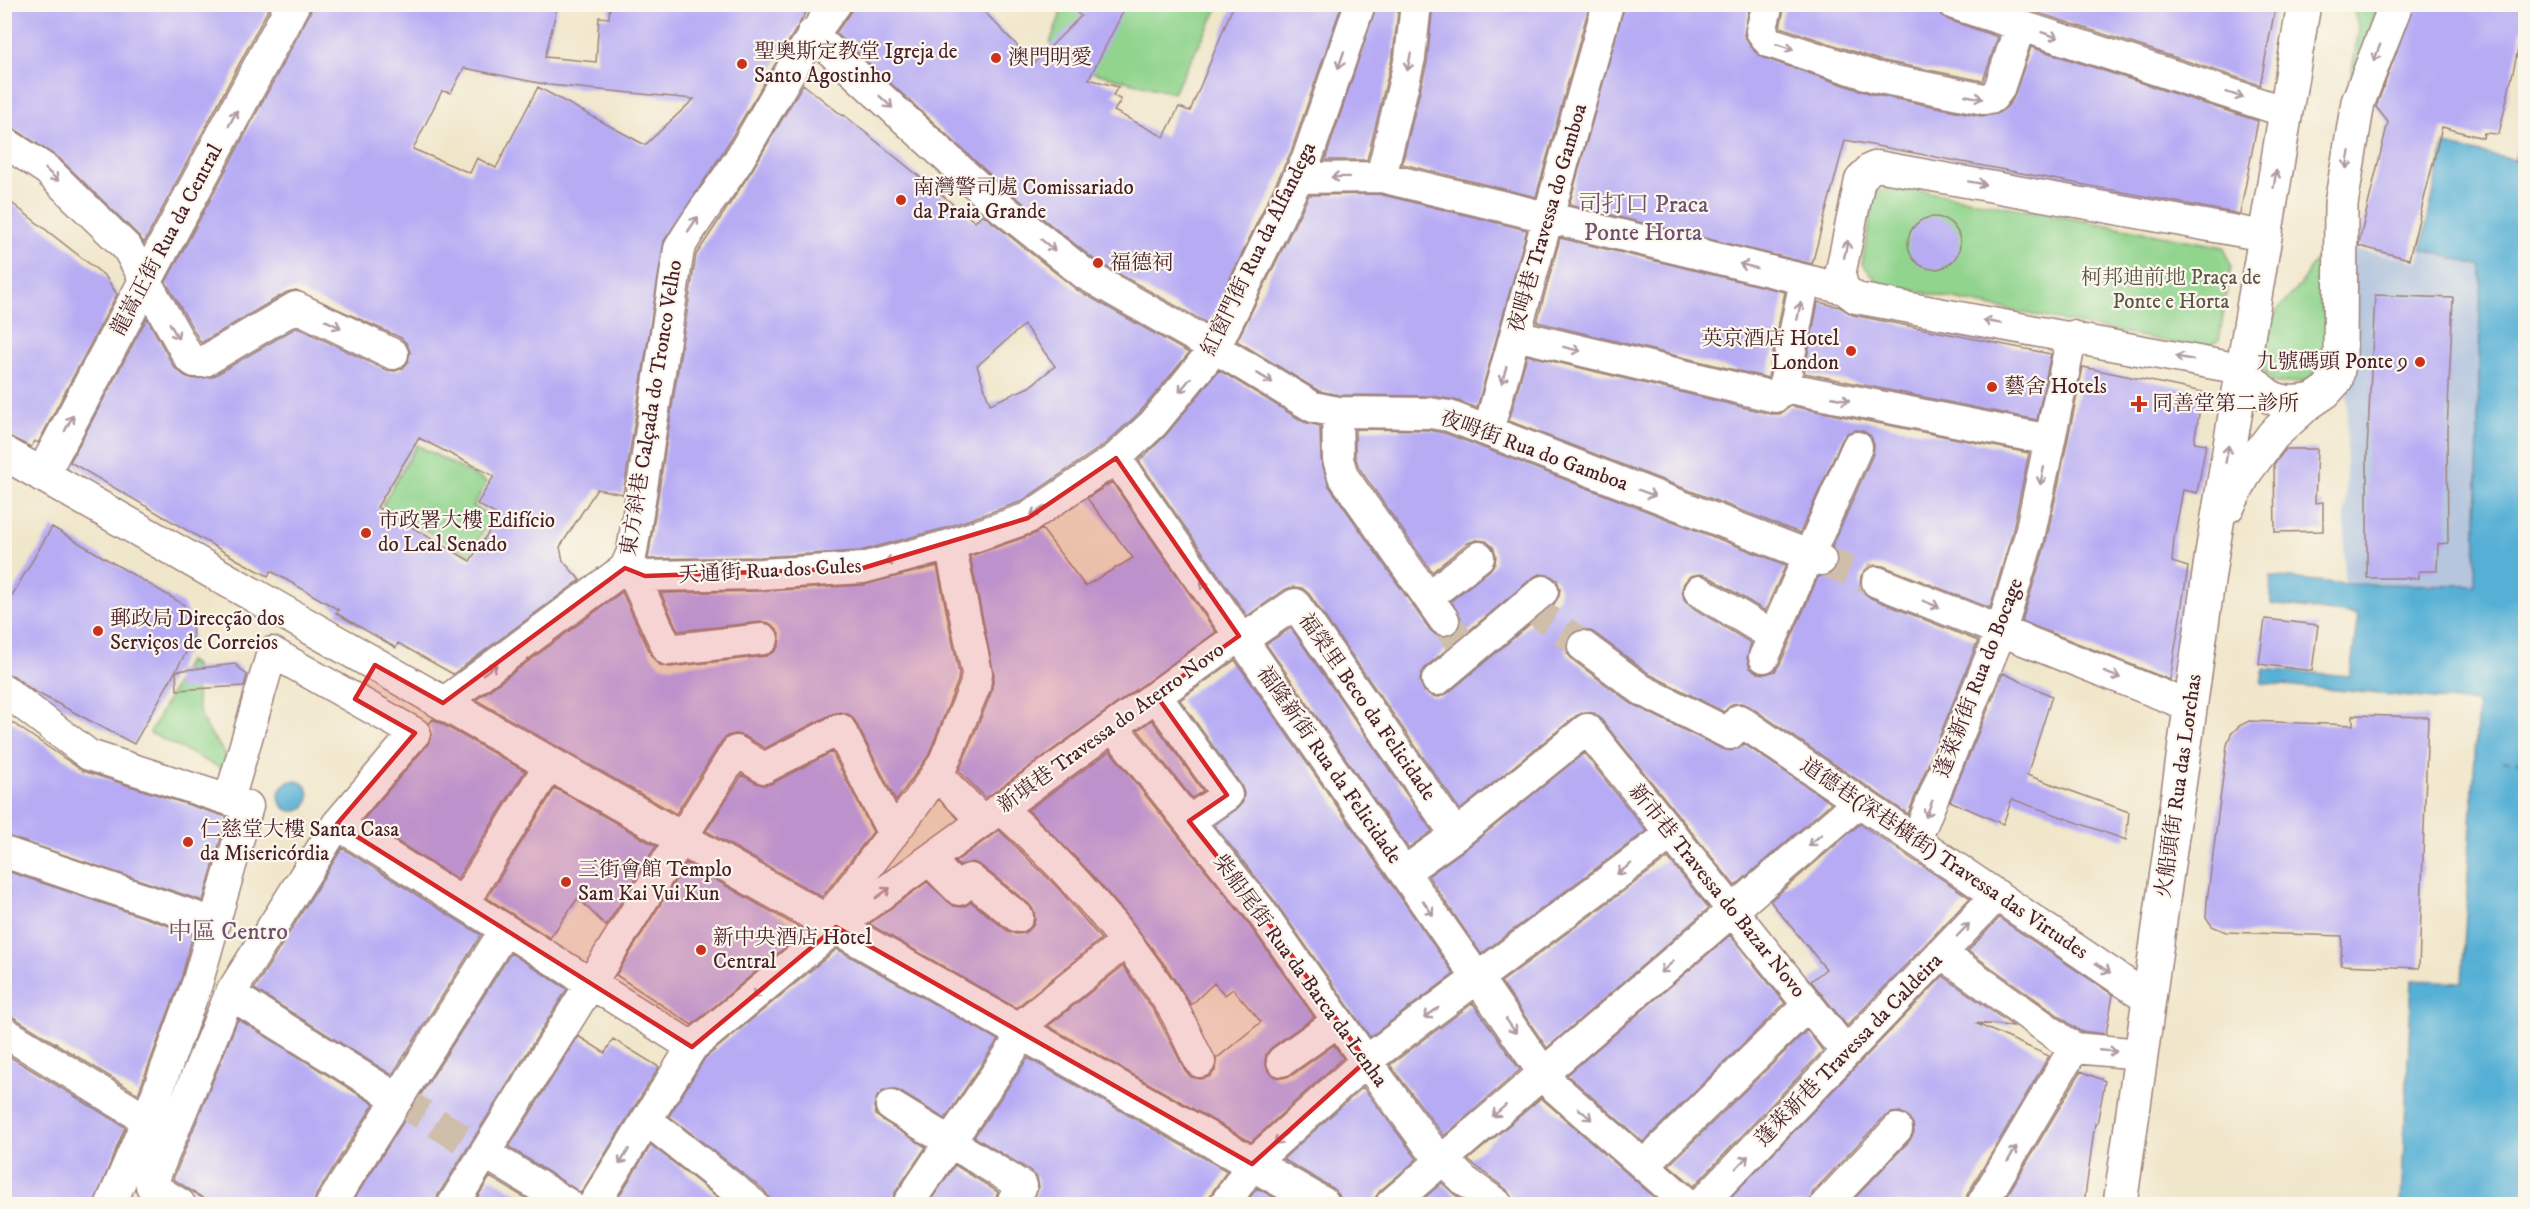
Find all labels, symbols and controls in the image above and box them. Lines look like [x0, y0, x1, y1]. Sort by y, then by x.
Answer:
one-way arrow [2040, 30, 2059, 41]
place label: 聖奧斯定教堂 Igreja de Santo Agostinho [754, 39, 958, 89]
one-way arrow [1775, 42, 1794, 53]
one-way arrow [2371, 44, 2382, 62]
place label: 澳門明愛 [1008, 45, 1092, 71]
one-way arrow [1335, 50, 1346, 69]
marker: 澳門明愛 [989, 51, 1003, 65]
one-way arrow [1402, 53, 1414, 72]
marker: 聖奧斯定教堂 Igreja de Santo Agostinho [735, 57, 749, 71]
one-way arrow [2225, 90, 2244, 101]
one-way arrow [1963, 92, 1983, 103]
one-way arrow [878, 95, 893, 109]
street label: 夜呣巷 Travessa do Gamboa [1503, 101, 1593, 335]
one-way arrow [227, 110, 239, 127]
street label: 紅窗門街 Rua da Alfandega [1196, 138, 1322, 360]
street label: 龍嵩正街 Rua da Central [105, 139, 229, 340]
one-way arrow [2343, 150, 2354, 169]
one-way arrow [44, 168, 59, 182]
one-way arrow [2270, 169, 2281, 189]
one-way arrow [1330, 171, 1350, 183]
place label: 南灣警司處 Comissariado da Praia Grande [913, 175, 1134, 225]
one-way arrow [1967, 178, 1987, 189]
district label: 司打口 Praca Ponte Horta [1578, 190, 1709, 248]
marker: 南灣警司處 Comissariado da Praia Grande [894, 193, 908, 207]
one-way arrow [687, 216, 700, 233]
one-way arrow [1040, 239, 1056, 252]
one-way arrow [1841, 240, 1852, 259]
place label: 福德祠 [1110, 250, 1173, 276]
marker: 福德祠 [1091, 256, 1105, 270]
street label: 東方斜巷 Calçada do Tronco Velho [616, 258, 688, 558]
one-way arrow [1739, 260, 1758, 272]
park label: 柯邦迪前地 Praça de Ponte e Horta [2081, 265, 2261, 315]
one-way arrow [1794, 302, 1805, 321]
one-way arrow [1983, 316, 2003, 327]
one-way arrow [323, 319, 341, 331]
one-way arrow [169, 322, 180, 340]
place label: 英京酒店 Hotel London [1701, 326, 1840, 376]
one-way arrow [1563, 343, 1582, 355]
marker: 英京酒店 Hotel London [1844, 344, 1858, 358]
place label: 九號碼頭 Ponte 9 [2256, 349, 2408, 375]
one-way arrow [2175, 352, 2194, 363]
marker: 九號碼頭 Ponte 9 [2413, 355, 2427, 369]
one-way arrow [1498, 365, 1509, 384]
one-way arrow [1256, 373, 1273, 385]
place label: 藝舍 Hotels [2004, 374, 2107, 400]
one-way arrow [1178, 377, 1192, 392]
marker: 藝舍 Hotels [1985, 380, 1999, 394]
place label: 同善堂第二診所 [2152, 391, 2299, 417]
one-way arrow [1831, 393, 1850, 405]
marker: 同善堂第二診所 [2130, 395, 2148, 413]
street label: 夜呣街 Rua do Gamboa [1436, 405, 1632, 497]
one-way arrow [63, 415, 75, 432]
one-way arrow [2222, 445, 2233, 464]
one-way arrow [2036, 465, 2047, 485]
one-way arrow [1637, 488, 1655, 499]
one-way arrow [1030, 505, 1047, 517]
place label: 市政署大樓 Edifício do Leal Senado [378, 508, 555, 558]
marker: 市政署大樓 Edifício do Leal Senado [359, 526, 373, 540]
street label: 天通街 Rua dos Cules [678, 553, 862, 589]
one-way arrow [884, 554, 903, 566]
street label: 蓬萊新街 Rua do Bocage [1929, 574, 2029, 781]
one-way arrow [1200, 580, 1212, 596]
one-way arrow [1921, 599, 1940, 610]
place label: 郵政局 Direcção dos Serviços de Correios [110, 606, 285, 656]
street label: 福榮里 Beco da Felicidade [1292, 608, 1442, 806]
marker: 郵政局 Direcção dos Serviços de Correios [91, 624, 105, 638]
street label: 新填巷 Travessa do Aterro Novo [993, 637, 1229, 819]
street label: 福隆新街 Rua da Felicidade [1251, 661, 1407, 869]
one-way arrow [482, 662, 498, 675]
one-way arrow [2103, 670, 2121, 681]
street label: 火船頭街 Rua das Lorchas [2150, 672, 2208, 900]
street label: 道德巷(深巷橫街) Travessa das Virtudes [1795, 753, 2093, 965]
street label: 新市巷 Travessa do Bazar Novo [1623, 779, 1811, 1003]
one-way arrow [1923, 800, 1934, 818]
place label: 仁慈堂大樓 Santa Casa da Misericórdia [200, 817, 399, 867]
one-way arrow [1808, 833, 1823, 847]
marker: 仁慈堂大樓 Santa Casa da Misericórdia [181, 835, 195, 849]
street label: 柴船尾街 Rua da Barca da Lenha [1207, 850, 1393, 1092]
place label: 三街會館 Templo Sam Kai Vui Kun [578, 857, 732, 907]
one-way arrow [1616, 862, 1632, 875]
marker: 三街會館 Templo Sam Kai Vui Kun [559, 875, 573, 889]
one-way arrow [875, 887, 891, 899]
one-way arrow [1422, 899, 1434, 915]
district label: 中區 Centro [168, 917, 288, 947]
one-way arrow [1956, 922, 1970, 937]
place label: 新中央酒店 Hotel Central [713, 925, 872, 975]
marker: 新中央酒店 Hotel Central [694, 943, 708, 957]
street label: 蓬萊新巷 Travessa da Caldeira [1750, 948, 1948, 1152]
one-way arrow [1660, 960, 1675, 974]
one-way arrow [2095, 962, 2111, 974]
one-way arrow [751, 985, 767, 998]
one-way arrow [1423, 1007, 1439, 1020]
one-way arrow [1505, 1017, 1517, 1034]
one-way arrow [2097, 1046, 2117, 1057]
one-way arrow [1492, 1104, 1507, 1118]
one-way arrow [1577, 1107, 1592, 1121]
one-way arrow [1274, 1131, 1289, 1145]
one-way arrow [2006, 1146, 2018, 1163]
one-way arrow [617, 1148, 629, 1165]
one-way arrow [1734, 1155, 1749, 1170]

